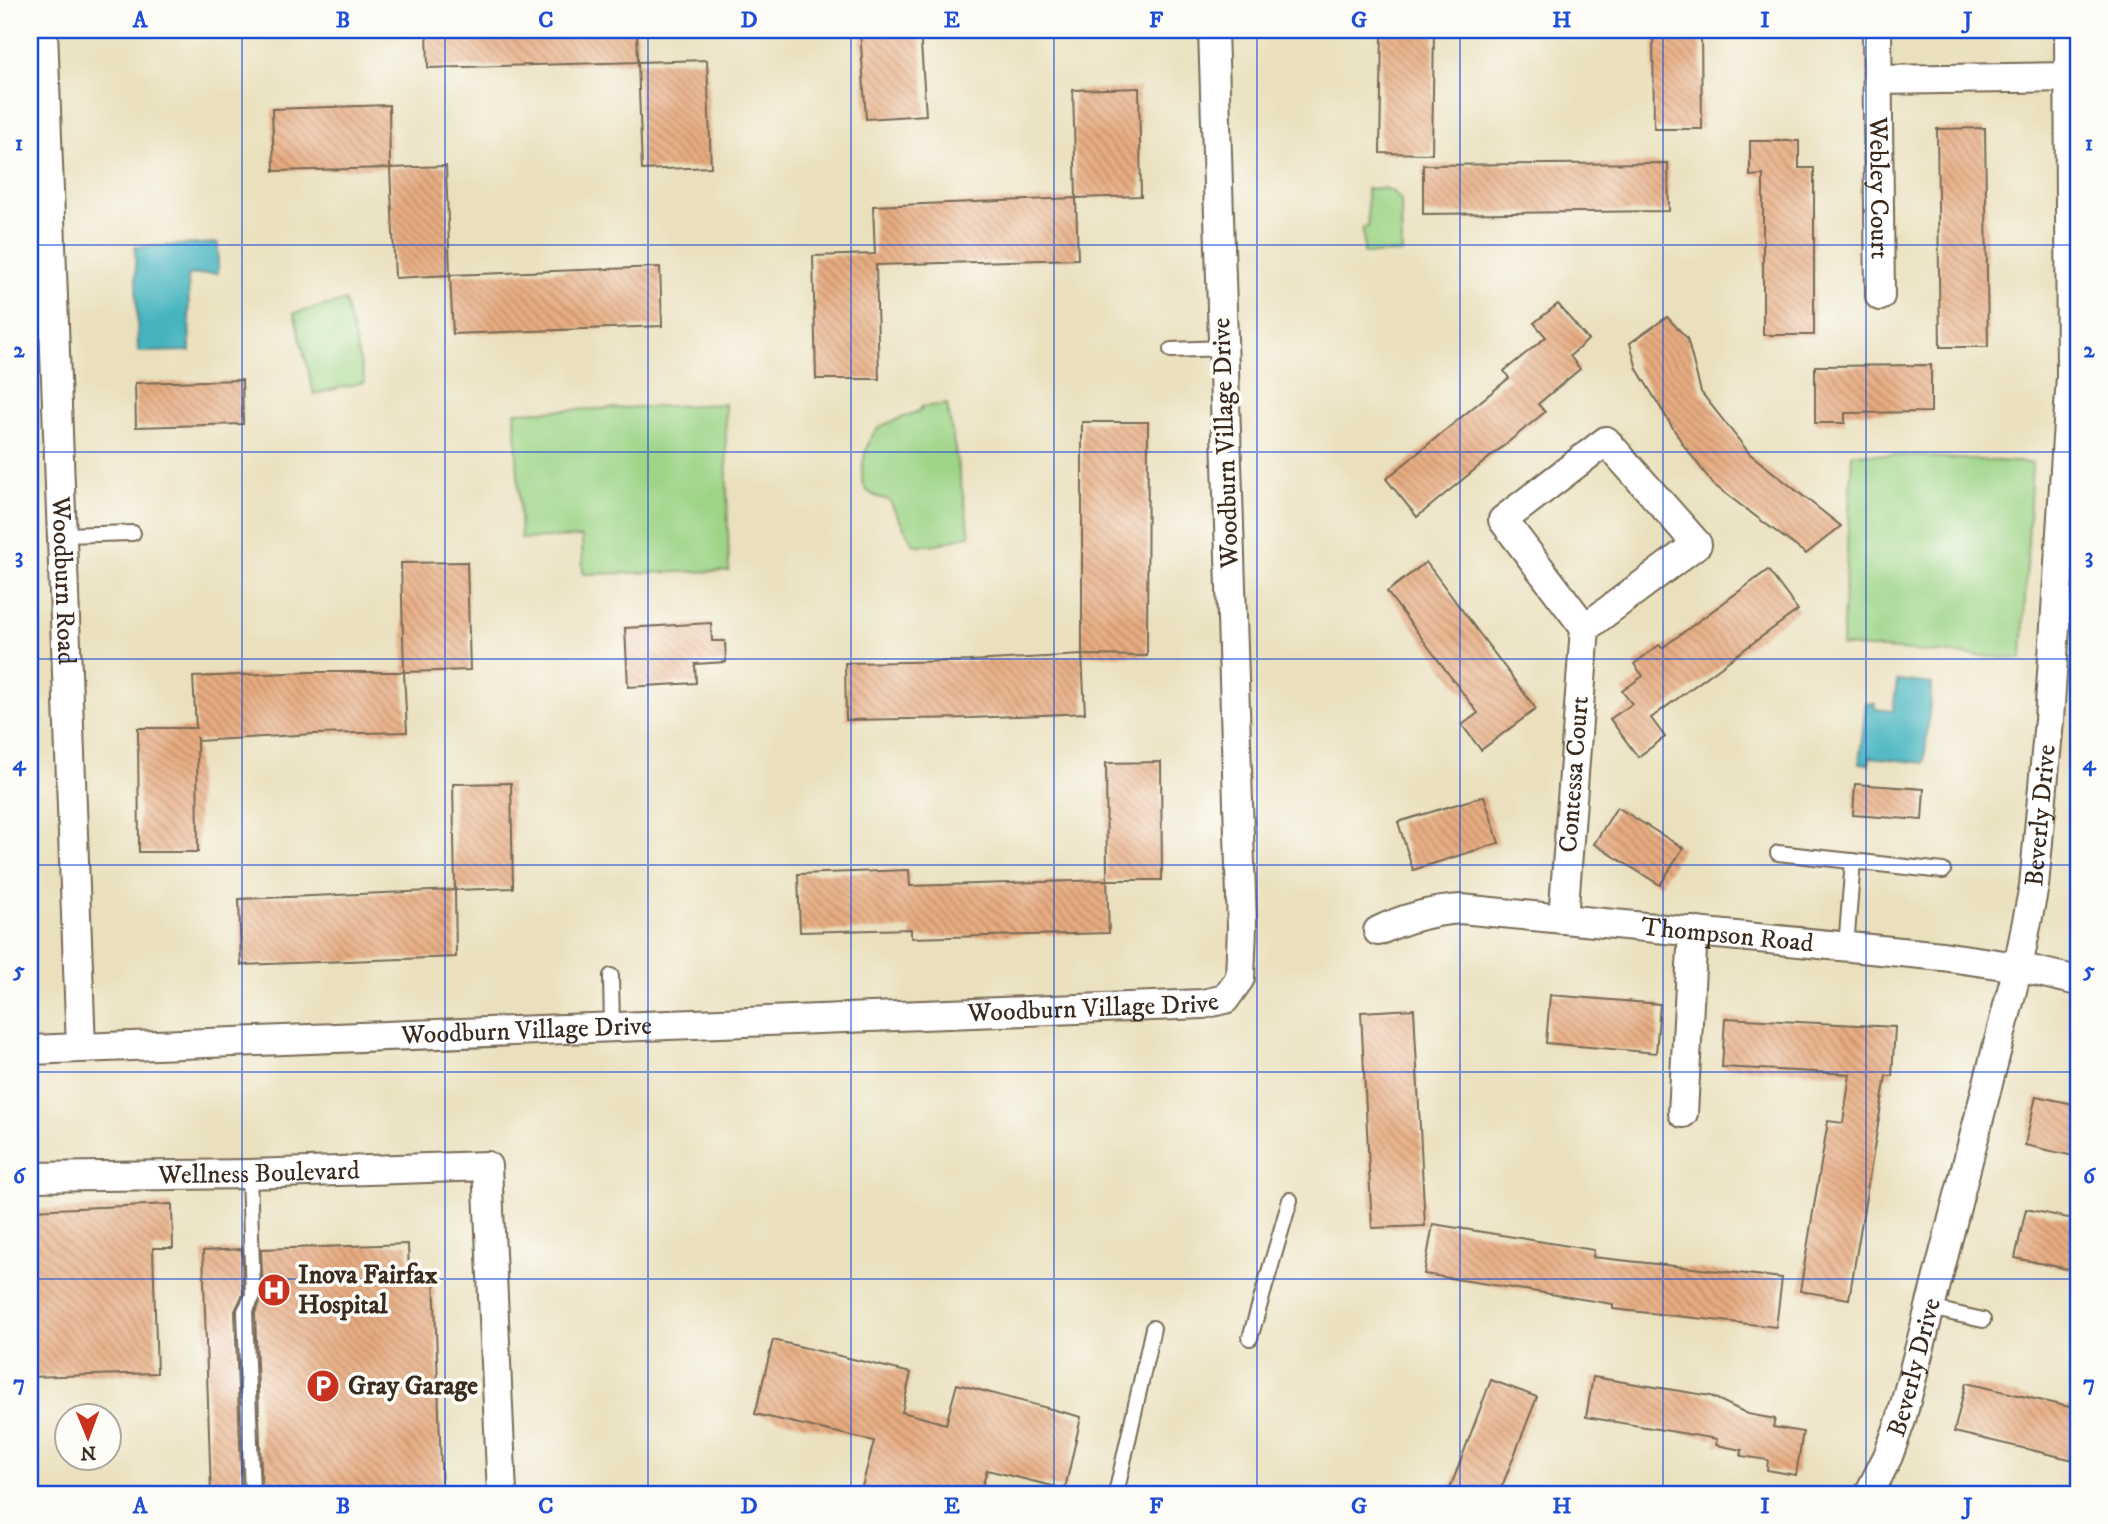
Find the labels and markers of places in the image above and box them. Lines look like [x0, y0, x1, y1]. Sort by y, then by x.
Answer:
place label: Inova Fairfax Hospital [298, 1259, 438, 1322]
hospital icon: Inova Fairfax Hospital [255, 1271, 293, 1309]
parking icon: Gray Garage [304, 1367, 342, 1405]
place label: Gray Garage [348, 1370, 478, 1403]

